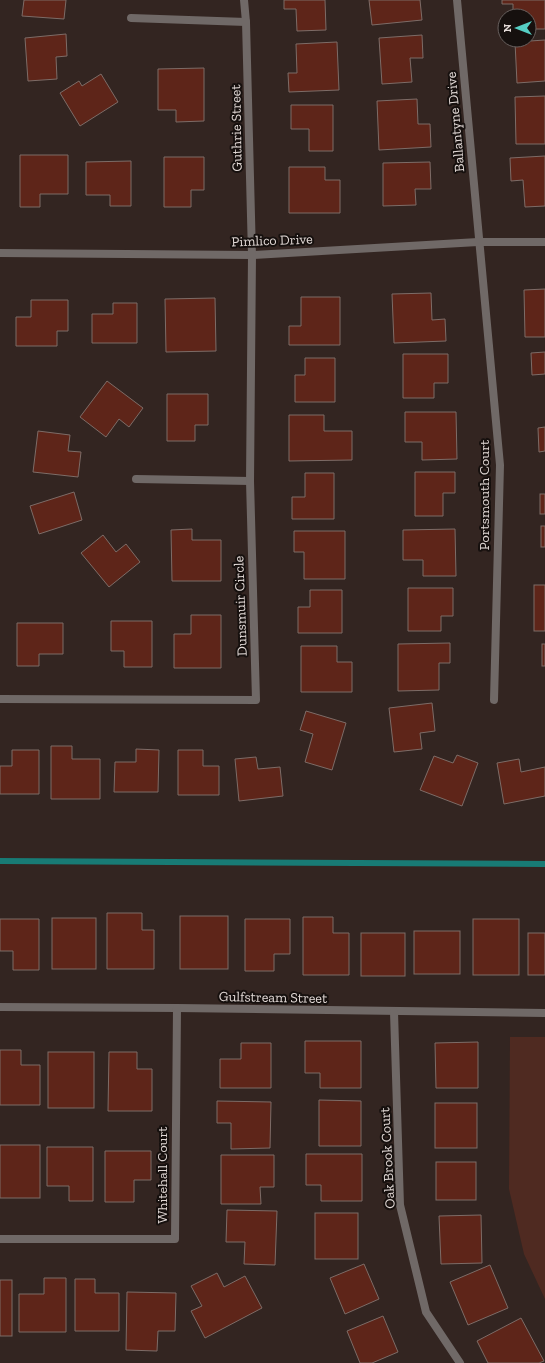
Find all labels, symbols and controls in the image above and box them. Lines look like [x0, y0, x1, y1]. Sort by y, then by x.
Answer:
north arrow [497, 8, 537, 48]
text: N [501, 23, 514, 32]
street label: Ballantyne Drive [443, 71, 468, 173]
street label: Guthrie Street [227, 84, 246, 172]
street label: Pimlico Drive [231, 231, 313, 250]
street label: Portsmouth Court [476, 439, 493, 550]
street label: Dunsmuir Circle [230, 555, 251, 656]
street label: Gulfstream Street [219, 988, 328, 1007]
street label: Oak Brook Court [376, 1106, 399, 1209]
street label: Whitehall Court [154, 1126, 171, 1224]

